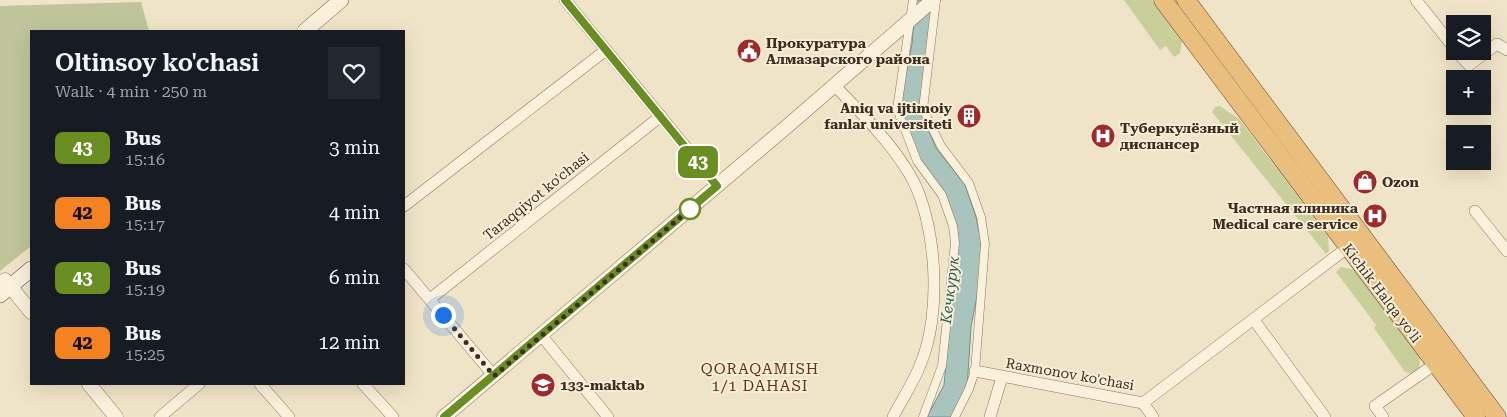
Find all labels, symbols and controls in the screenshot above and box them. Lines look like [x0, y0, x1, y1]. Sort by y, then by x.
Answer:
map controls [1446, 15, 1491, 170]
button: layers [1446, 15, 1491, 60]
place label: Прокуратура Алмазарского района [766, 35, 930, 67]
public building icon: Прокуратура Алмазарского района [736, 38, 762, 64]
button: heart [328, 47, 380, 99]
text: Oltinsoy ko'chasi [55, 49, 259, 77]
button: + [1446, 70, 1491, 115]
text: Walk · 4 min · 250 m [55, 82, 207, 101]
place label: Aniq va ijtimoiy fanlar universiteti [824, 100, 953, 132]
building icon: Aniq va ijtimoiy fanlar universiteti [956, 103, 982, 129]
place label: Туберкулёзный диспансер [1120, 120, 1239, 152]
hospital icon: Туберкулёзный диспансер [1090, 123, 1116, 149]
button: − [1446, 125, 1491, 170]
text: Bus [125, 127, 161, 150]
text: 3 min [329, 136, 380, 159]
text: 43 [72, 137, 93, 158]
line badge: 43 [676, 146, 720, 178]
street label: Taraqqiyot ko'chasi [480, 148, 592, 243]
text: 15:16 [125, 150, 165, 169]
text: 43 [688, 151, 708, 172]
shop icon: Ozon [1352, 169, 1378, 195]
place label: Ozon [1382, 174, 1420, 190]
text: Bus [125, 192, 161, 215]
unlabelled marker [679, 198, 701, 220]
place label: Частная клиника Medical care service [1212, 200, 1359, 232]
text: 4 min [329, 201, 380, 224]
text: 42 [72, 202, 93, 223]
hospital icon: Частная клиника Medical care service [1362, 203, 1388, 229]
text: 15:17 [125, 215, 165, 234]
street label: Kichik Halqa yo'li [1340, 240, 1425, 346]
water label: Кечкурук [937, 255, 963, 326]
text: Bus [125, 257, 161, 280]
text: 6 min [329, 266, 380, 289]
text: 43 [72, 267, 93, 288]
text: 15:19 [125, 280, 165, 299]
your location [431, 303, 456, 328]
text: Bus [125, 322, 161, 345]
text: 12 min [318, 331, 380, 354]
text: 42 [72, 332, 93, 353]
text: 15:25 [125, 345, 165, 364]
street label: Raxmonov ko'chasi [1005, 355, 1136, 393]
district label: QORAQAMISH 1/1 DAHASI [701, 360, 819, 395]
school or university icon: 133-maktab [530, 372, 556, 398]
place label: 133-maktab [560, 377, 645, 393]

